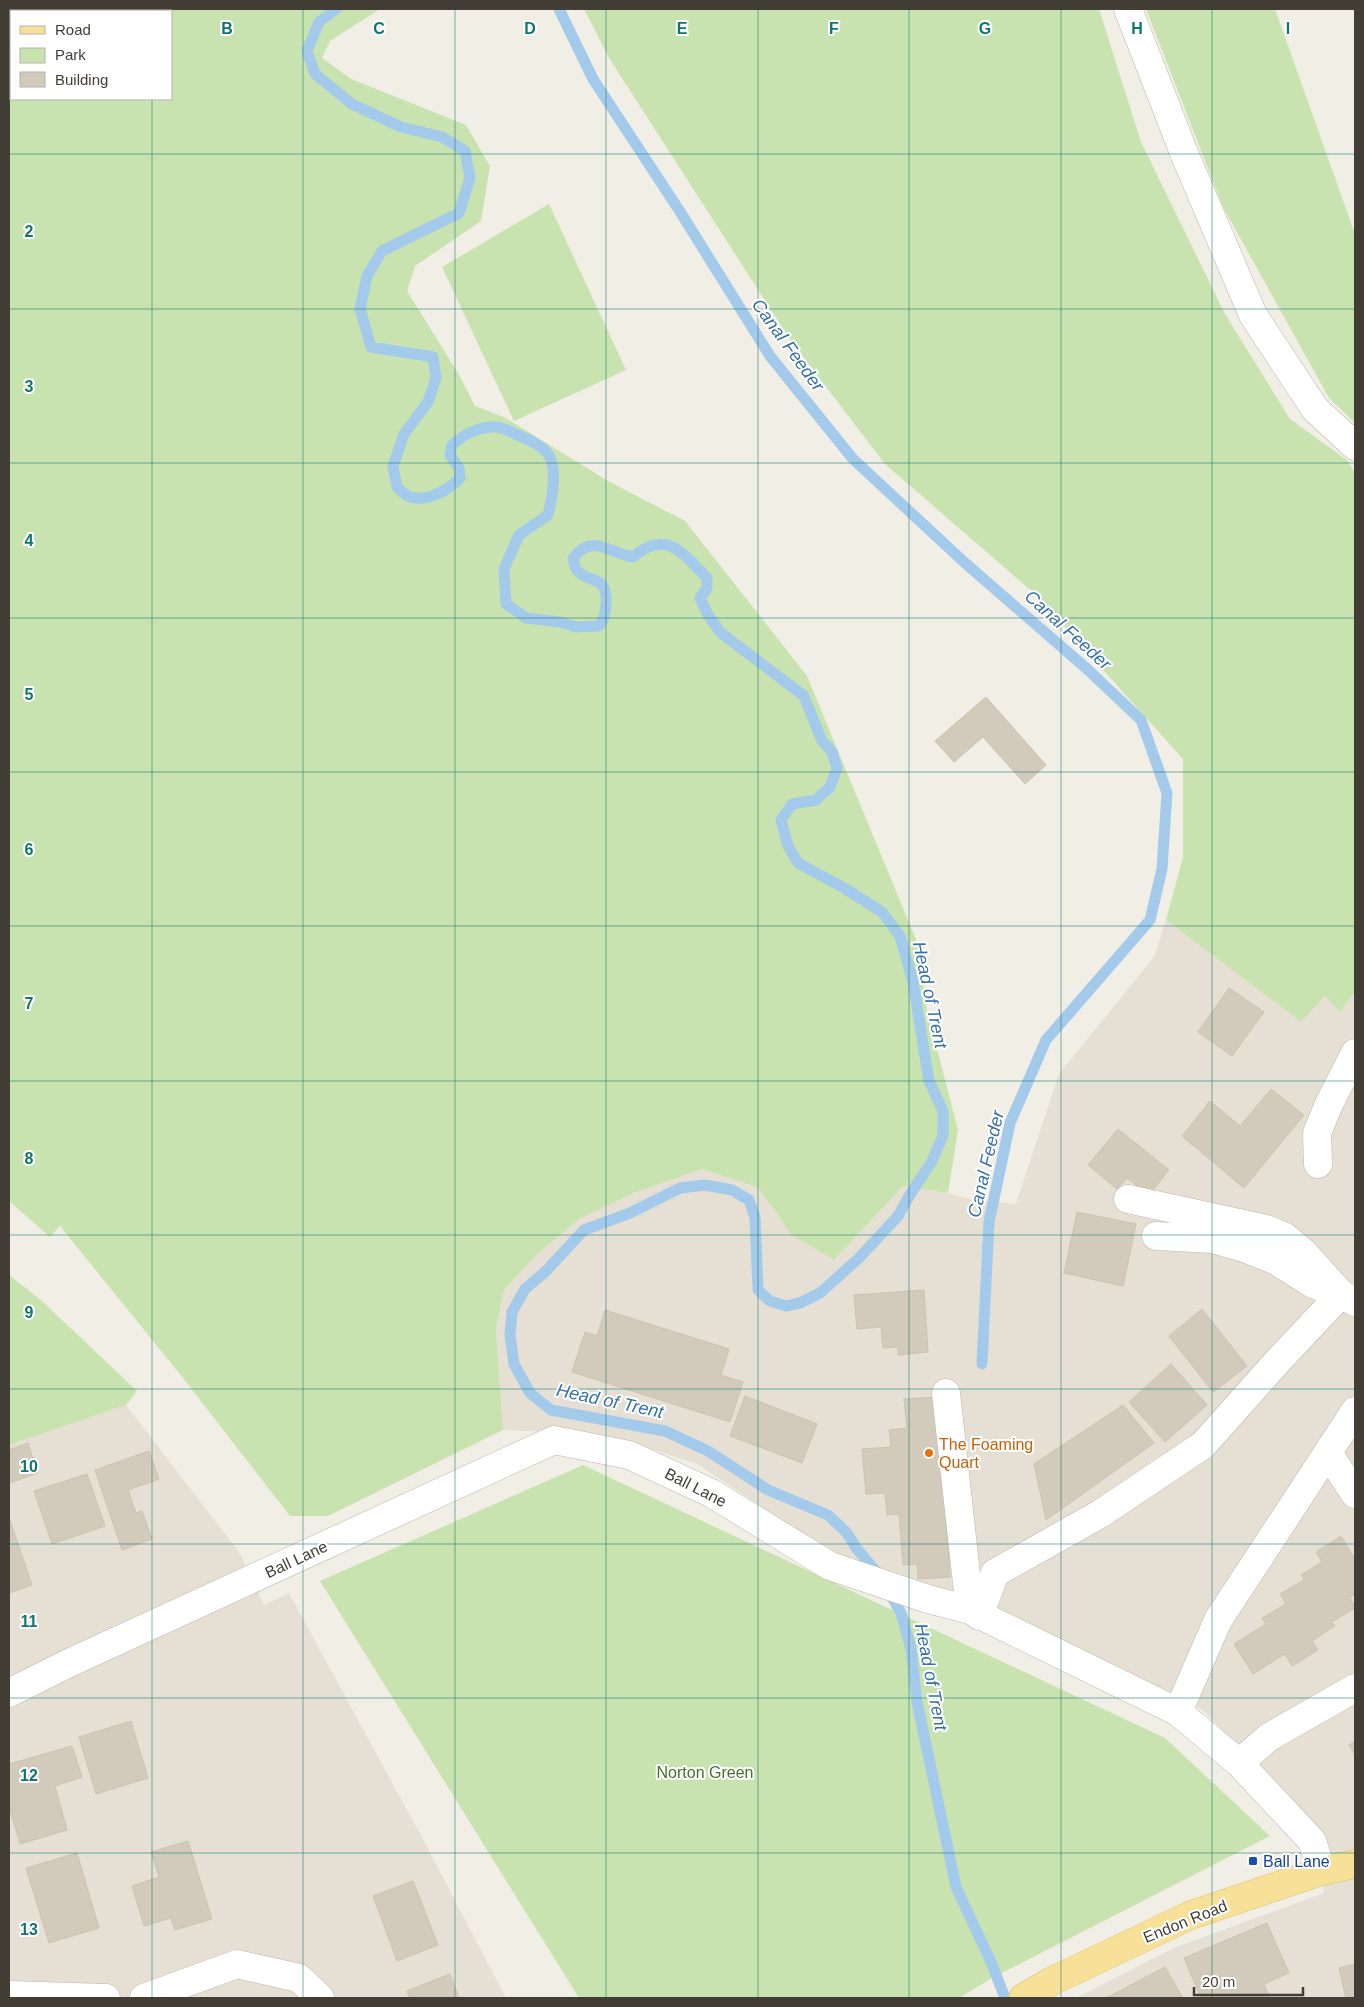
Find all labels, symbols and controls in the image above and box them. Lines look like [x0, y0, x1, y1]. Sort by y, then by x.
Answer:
legend [10, 10, 172, 100]
text: B [221, 20, 233, 37]
text: C [373, 20, 385, 37]
text: D [524, 20, 536, 37]
text: E [677, 20, 688, 37]
text: F [829, 20, 839, 37]
text: G [979, 20, 991, 37]
text: H [1131, 20, 1143, 37]
text: I [1286, 20, 1290, 37]
text: Road [55, 21, 91, 38]
text: Park [55, 46, 86, 63]
text: Building [55, 71, 108, 88]
text: 2 [25, 223, 34, 240]
water label: Canal Feeder [748, 295, 829, 396]
text: 3 [25, 378, 34, 395]
text: 4 [25, 532, 34, 549]
water label: Canal Feeder [1021, 586, 1116, 675]
text: 5 [25, 686, 34, 703]
text: 6 [25, 841, 34, 858]
water label: Head of Trent [909, 940, 951, 1051]
text: 7 [25, 995, 34, 1012]
water label: Canal Feeder [964, 1108, 1008, 1219]
text: 8 [25, 1150, 34, 1167]
text: 9 [25, 1304, 34, 1321]
water label: Head of Trent [555, 1380, 666, 1422]
place label: The Foaming Quart [939, 1436, 1033, 1471]
marker: The Foaming Quart [923, 1447, 935, 1459]
text: 10 [20, 1458, 38, 1475]
street label: Ball Lane [662, 1465, 729, 1510]
street label: Ball Lane [262, 1538, 330, 1581]
text: 11 [21, 1613, 38, 1630]
water label: Head of Trent [911, 1622, 951, 1733]
park label: Norton Green [657, 1764, 753, 1781]
text: 12 [20, 1767, 38, 1784]
place label: Ball Lane [1263, 1853, 1330, 1870]
marker: Ball Lane [1247, 1855, 1259, 1867]
street label: Endon Road [1141, 1897, 1230, 1946]
text: 13 [20, 1921, 38, 1938]
scale bar [1194, 1964, 1303, 1996]
text: 20 m [1202, 1973, 1235, 1990]

